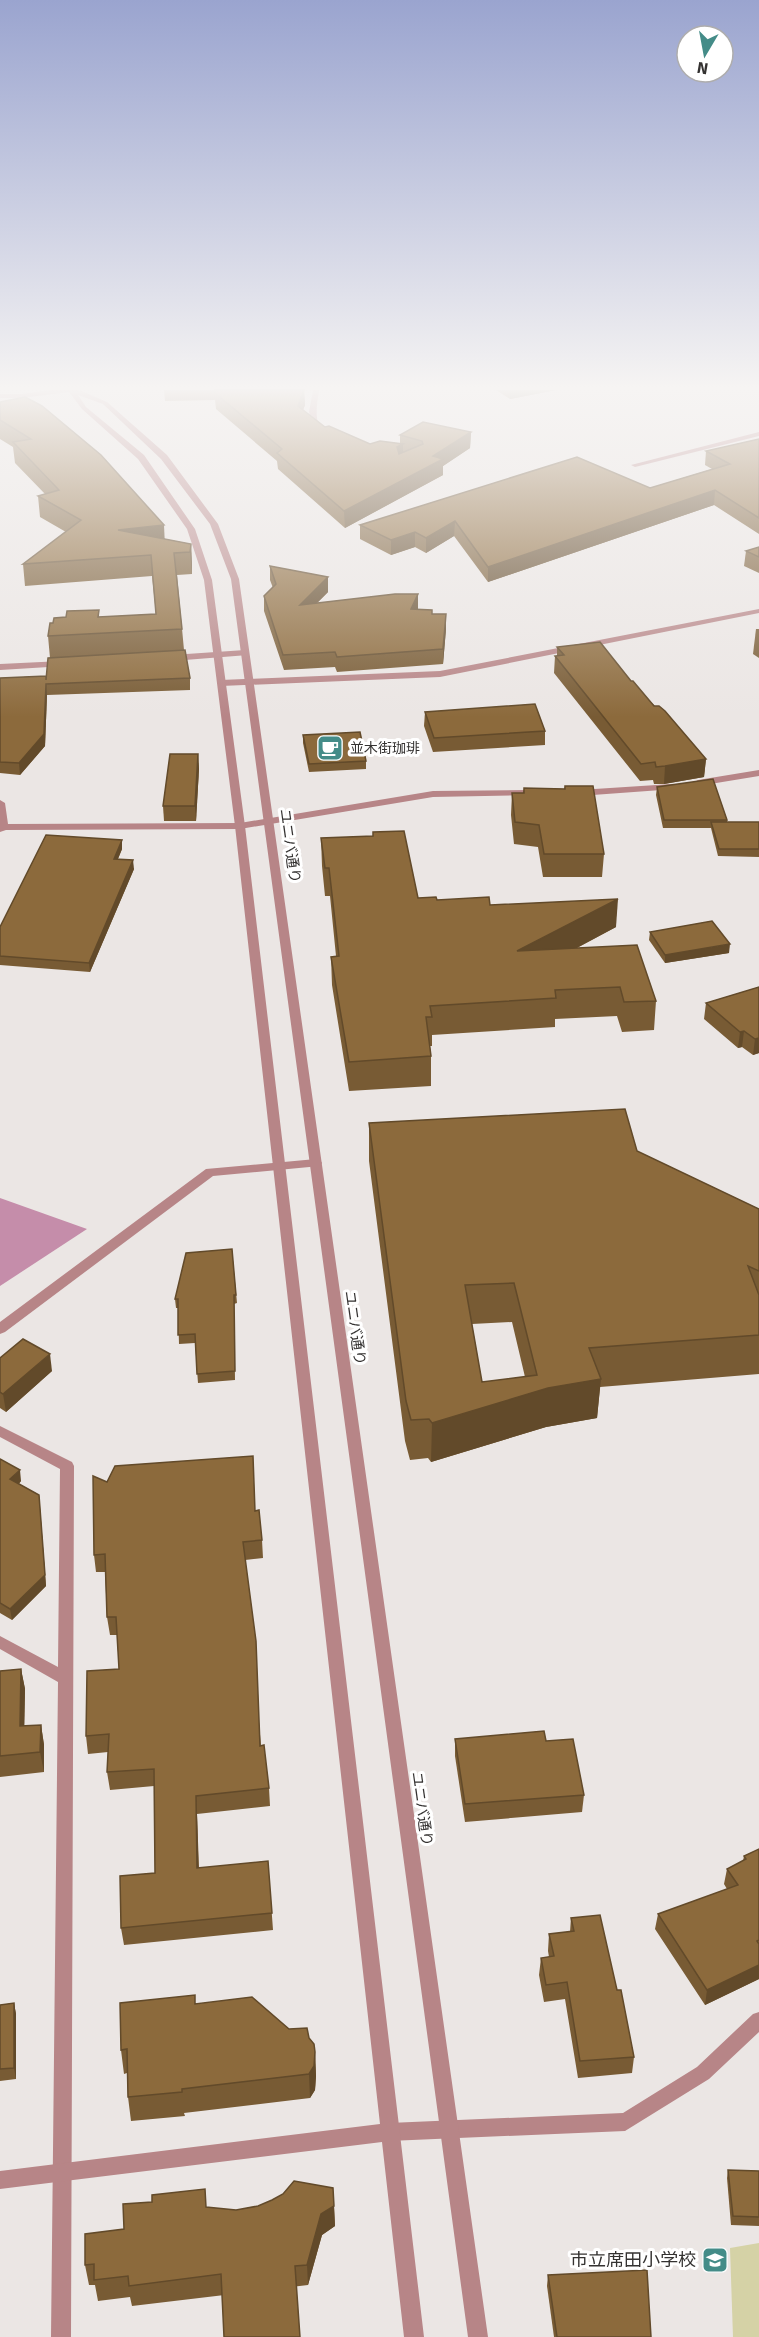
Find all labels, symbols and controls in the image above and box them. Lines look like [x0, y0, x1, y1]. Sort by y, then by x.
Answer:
north arrow [675, 24, 735, 84]
text: N [695, 57, 710, 79]
cafe icon: 並木街珈琲 [315, 733, 345, 763]
place label: 並木街珈琲 [350, 740, 420, 757]
street label: ユニバ通り [276, 808, 304, 884]
street label: ユニバ通り [341, 1290, 369, 1366]
street label: ユニバ通り [408, 1771, 436, 1847]
school or university icon: 市立席田小学校 [700, 2245, 730, 2275]
place label: 市立席田小学校 [570, 2249, 696, 2271]

